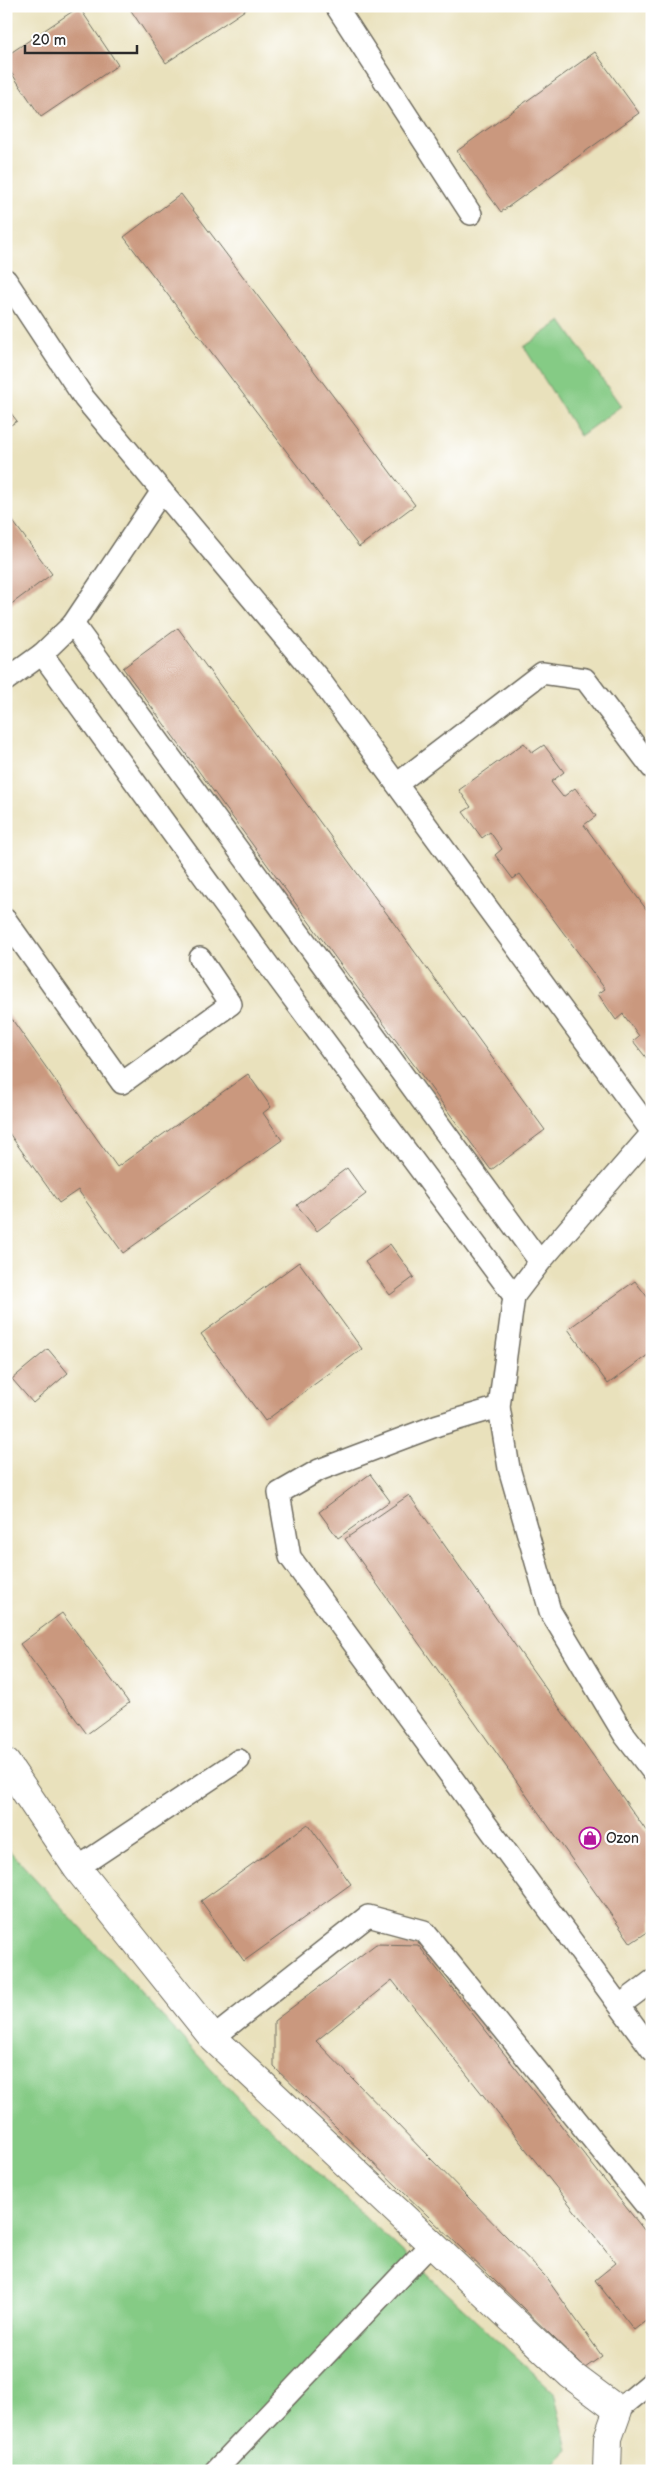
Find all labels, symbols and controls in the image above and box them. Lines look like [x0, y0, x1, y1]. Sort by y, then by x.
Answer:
scale bar [25, 22, 138, 54]
text: 20 m [32, 31, 66, 50]
shop icon: Ozon [578, 1826, 602, 1850]
place label: Ozon [606, 1830, 639, 1847]

